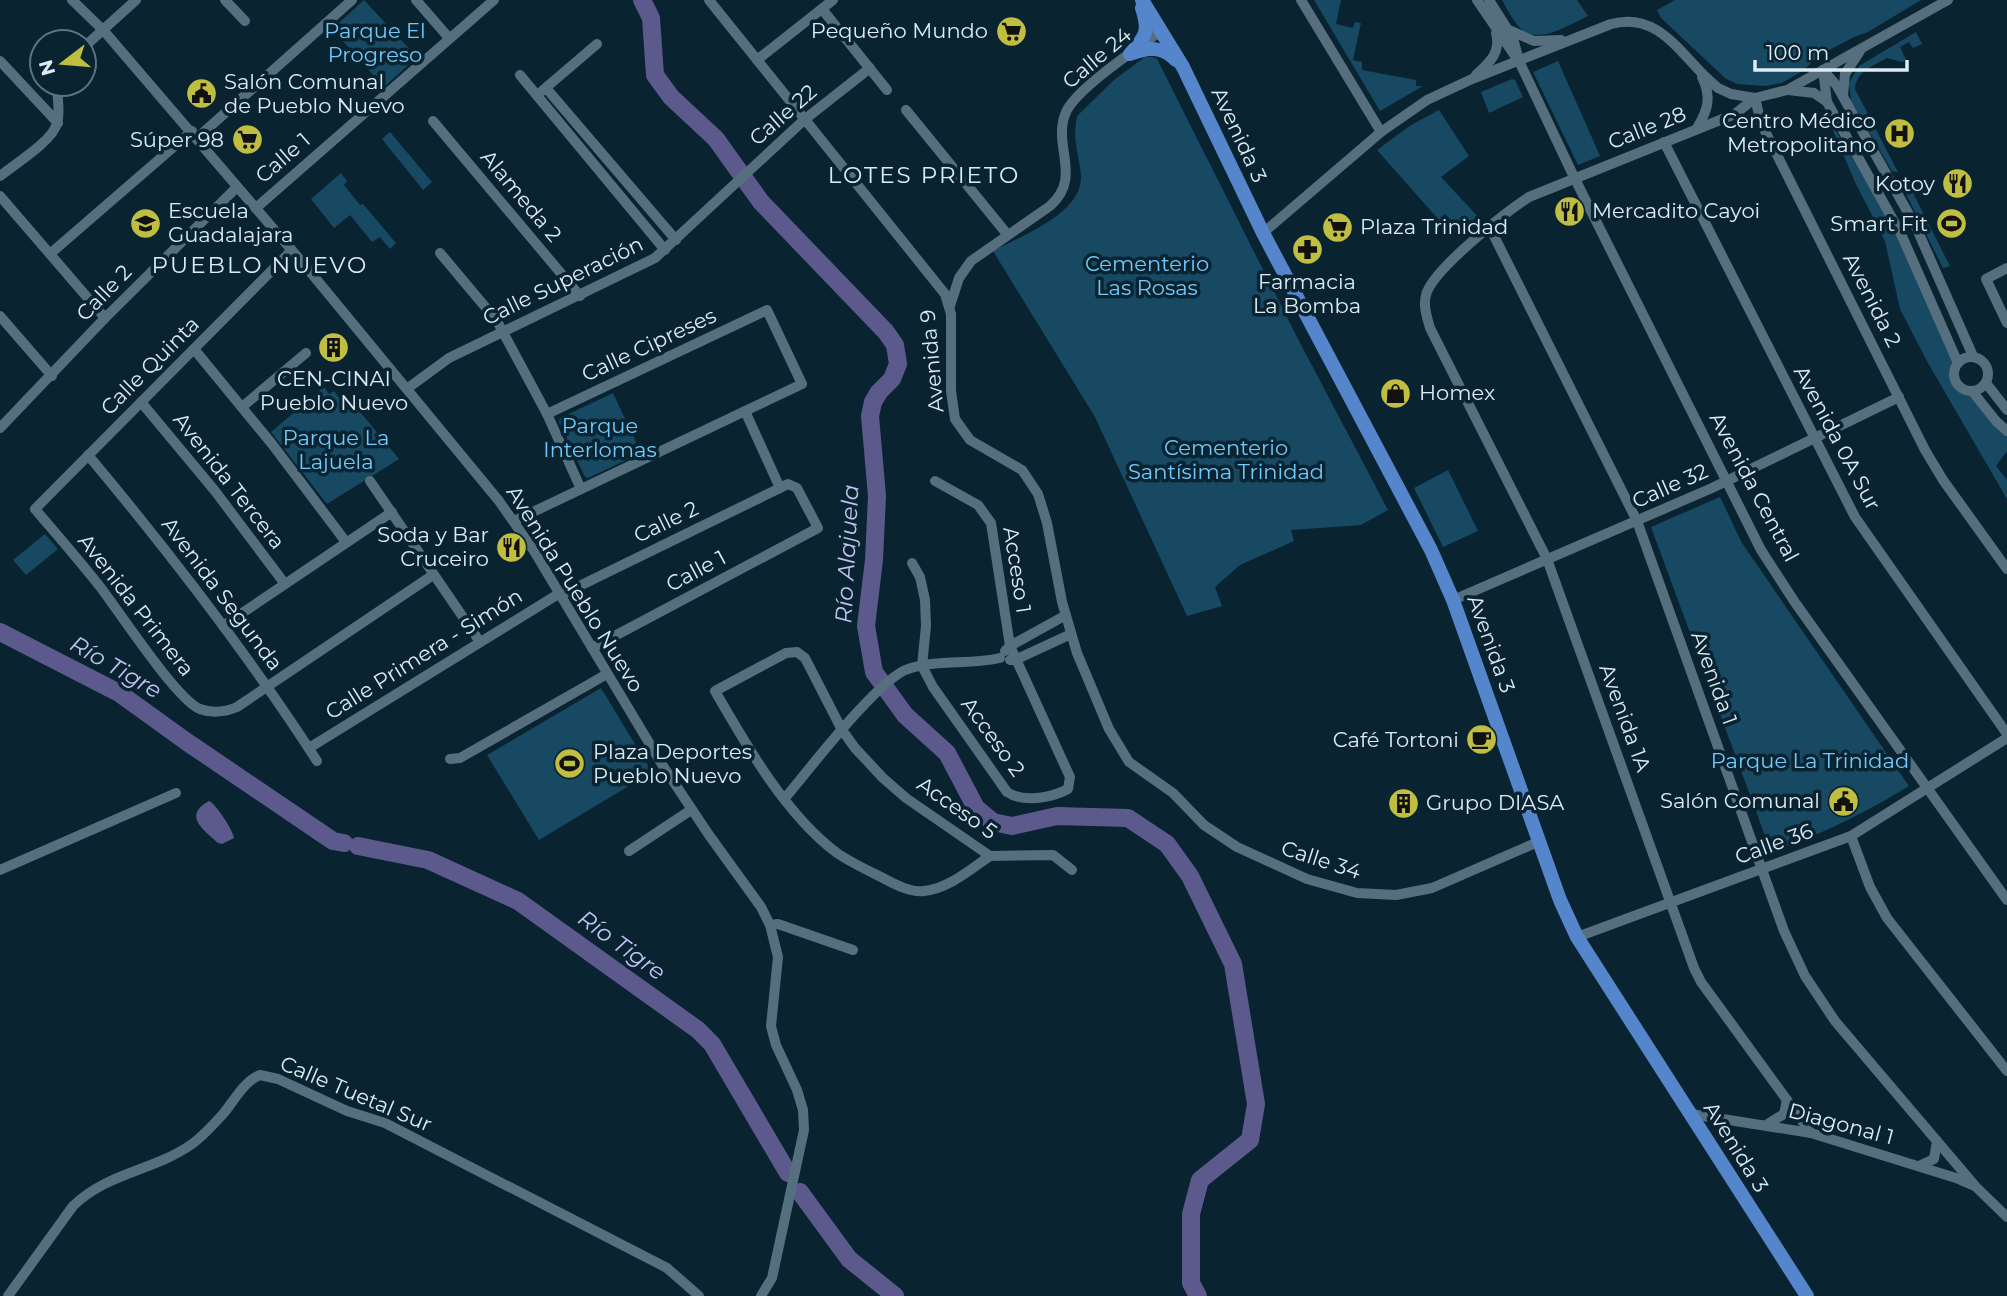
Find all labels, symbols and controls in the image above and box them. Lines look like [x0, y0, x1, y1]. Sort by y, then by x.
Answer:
supermarket icon: Pequeño Mundo [994, 14, 1028, 48]
park label: Parque El Progreso [324, 18, 426, 67]
place label: Pequeño Mundo [811, 18, 988, 43]
street label: Calle 24 [1057, 22, 1136, 94]
north arrow [28, 28, 98, 98]
scale bar [1755, 28, 1907, 72]
text: 100 m [1766, 40, 1829, 65]
text: N [34, 57, 60, 78]
place label: Salón Comunal de Pueblo Nuevo [224, 69, 405, 118]
public building icon: Salón Comunal de Pueblo Nuevo [184, 77, 218, 111]
street label: Calle 22 [744, 79, 821, 150]
street label: Avenida 3 [1207, 83, 1272, 186]
street label: Calle 28 [1604, 101, 1689, 154]
place label: Centro Médico Metropolitano [1722, 108, 1876, 157]
hospital icon: Centro Médico Metropolitano [1882, 116, 1916, 150]
supermarket icon: Súper 98 [230, 123, 264, 157]
place label: Súper 98 [130, 127, 224, 152]
street label: Calle 1 [250, 127, 315, 188]
street label: Alameda 2 [476, 145, 567, 247]
district label: LOTES PRIETO [828, 161, 1020, 189]
restaurant icon: Kotoy [1941, 167, 1975, 201]
place label: Kotoy [1875, 171, 1936, 196]
restaurant icon: Mercadito Cayoi [1552, 194, 1586, 228]
place label: Escuela Guadalajara [168, 198, 294, 247]
place label: Mercadito Cayoi [1592, 198, 1760, 223]
school or university icon: Escuela Guadalajara [128, 206, 162, 240]
sports icon: Smart Fit [1934, 207, 1968, 241]
supermarket icon: Plaza Trinidad [1320, 210, 1354, 244]
place label: Smart Fit [1830, 211, 1928, 236]
place label: Plaza Trinidad [1360, 214, 1508, 239]
street label: Calle Superación [479, 231, 647, 330]
pharmacy icon: Farmacia La Bomba [1290, 233, 1324, 267]
street label: Avenida 2 [1838, 249, 1907, 351]
district label: PUEBLO NUEVO [152, 251, 368, 279]
park label: Cementerio Las Rosas [1085, 251, 1209, 300]
street label: Calle 2 [71, 259, 136, 326]
place label: Farmacia La Bomba [1253, 269, 1361, 318]
street label: Calle Cipreses [578, 302, 720, 387]
street label: Avenida 9 [915, 309, 948, 413]
street label: Calle Quinta [95, 311, 204, 420]
building icon: CEN-CINAI Pueblo Nuevo [317, 330, 351, 364]
street label: Avenida 0A Sur [1789, 361, 1886, 514]
place label: CEN-CINAI Pueblo Nuevo [260, 366, 408, 415]
shop icon: Homex [1379, 376, 1413, 410]
place label: Homex [1419, 380, 1495, 405]
street label: Avenida Tercera [168, 407, 290, 554]
street label: Avenida Central [1705, 408, 1804, 566]
park label: Parque Interlomas [543, 413, 657, 462]
park label: Parque La Lajuela [283, 425, 389, 474]
park label: Cementerio Santísima Trinidad [1128, 435, 1324, 484]
street label: Calle 32 [1628, 458, 1712, 513]
street label: Avenida Pueblo Nuevo [502, 481, 649, 697]
water label: Río Alajuela [829, 484, 865, 624]
street label: Calle 2 [630, 495, 702, 548]
street label: Avenida Segunda [157, 512, 288, 675]
place label: Soda y Bar Cruceiro [377, 522, 489, 571]
street label: Acceso 1 [998, 525, 1037, 615]
street label: Avenida Primera [73, 529, 200, 681]
restaurant icon: Soda y Bar Cruceiro [495, 530, 529, 564]
street label: Calle 1 [662, 544, 730, 597]
street label: Calle Primera - Simón [321, 583, 527, 724]
street label: Avenida 3 [1462, 592, 1521, 696]
street label: Avenida 1 [1686, 628, 1743, 728]
water label: Río Tigre [65, 630, 167, 704]
street label: Avenida 1A [1594, 661, 1657, 776]
street label: Acceso 2 [956, 692, 1031, 781]
cafe icon: Café Tortoni [1465, 723, 1499, 757]
place label: Café Tortoni [1333, 727, 1459, 752]
place label: Plaza Deportes Pueblo Nuevo [593, 739, 752, 788]
sports icon: Plaza Deportes Pueblo Nuevo [553, 747, 587, 781]
park label: Parque La Trinidad [1711, 748, 1909, 773]
street label: Acceso 5 [913, 771, 1002, 844]
public building icon: Salón Comunal [1826, 784, 1860, 818]
building icon: Grupo DIASA [1386, 786, 1420, 820]
place label: Salón Comunal [1660, 788, 1820, 813]
place label: Grupo DIASA [1426, 790, 1565, 815]
street label: Calle 36 [1731, 818, 1816, 869]
street label: Calle 34 [1278, 835, 1364, 884]
water label: Río Tigre [573, 904, 671, 986]
street label: Calle Tuetal Sur [277, 1050, 436, 1137]
street label: Avenida 3 [1699, 1097, 1774, 1197]
street label: Diagonal 1 [1786, 1097, 1897, 1150]

